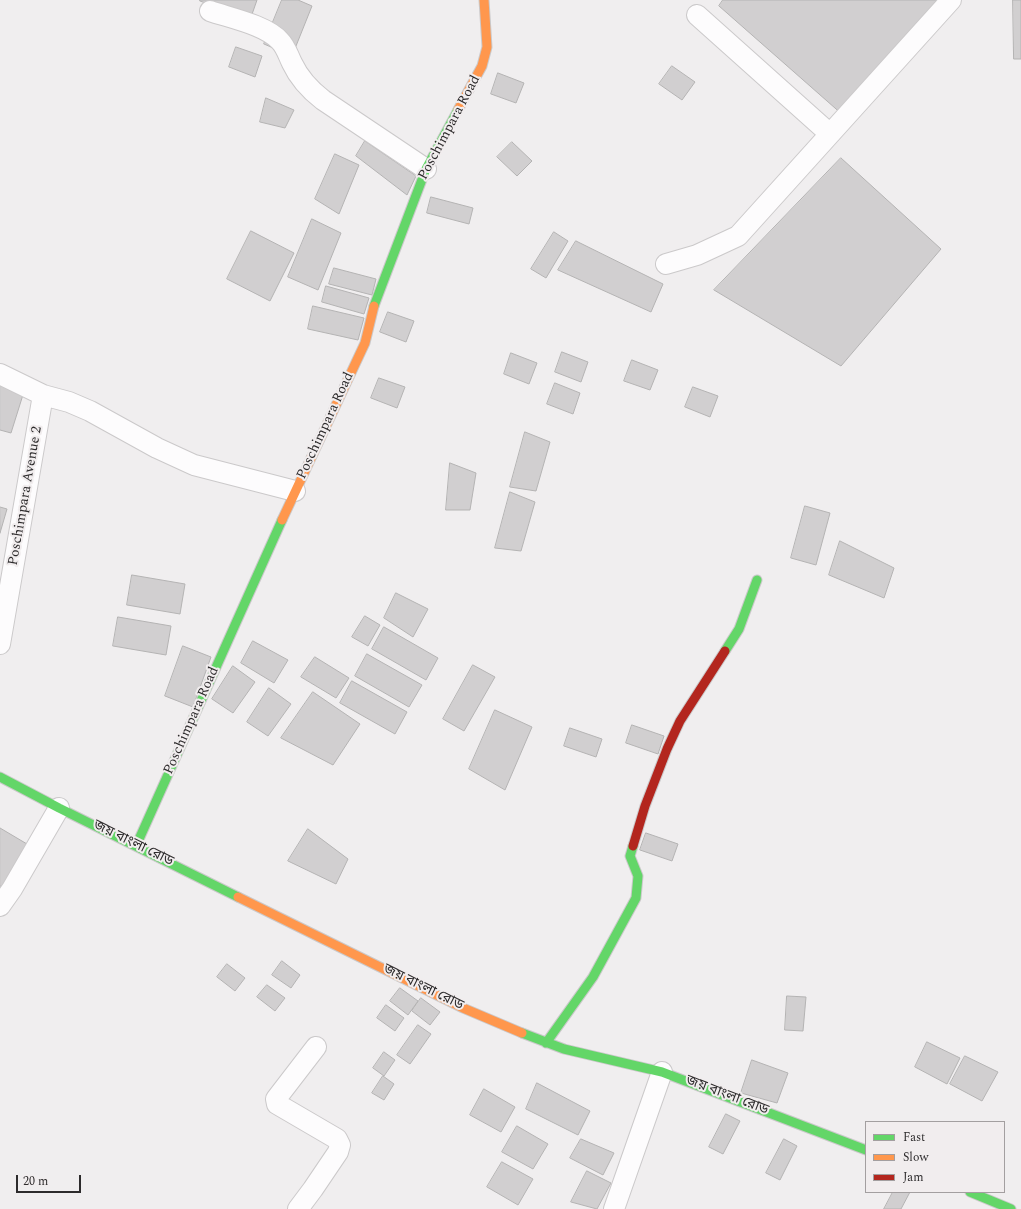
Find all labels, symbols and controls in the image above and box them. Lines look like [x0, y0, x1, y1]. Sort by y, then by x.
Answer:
street label: Poschimpara Road [415, 73, 485, 183]
street label: Poschimpara Road [294, 370, 358, 482]
street label: Poschimpara Avenue 2 [5, 425, 47, 567]
street label: Poschimpara Road [161, 665, 223, 777]
street label: জয় বাংলা রোড [90, 817, 176, 871]
street label: জয় বাংলা রোড [380, 961, 466, 1015]
street label: জয় বাংলা রোড [683, 1073, 771, 1119]
legend [865, 1121, 1005, 1193]
text: Fast [903, 1128, 925, 1147]
text: Slow [903, 1148, 928, 1167]
scale bar [18, 1167, 83, 1193]
text: Jam [903, 1168, 924, 1187]
text: 20 m [23, 1172, 48, 1191]

